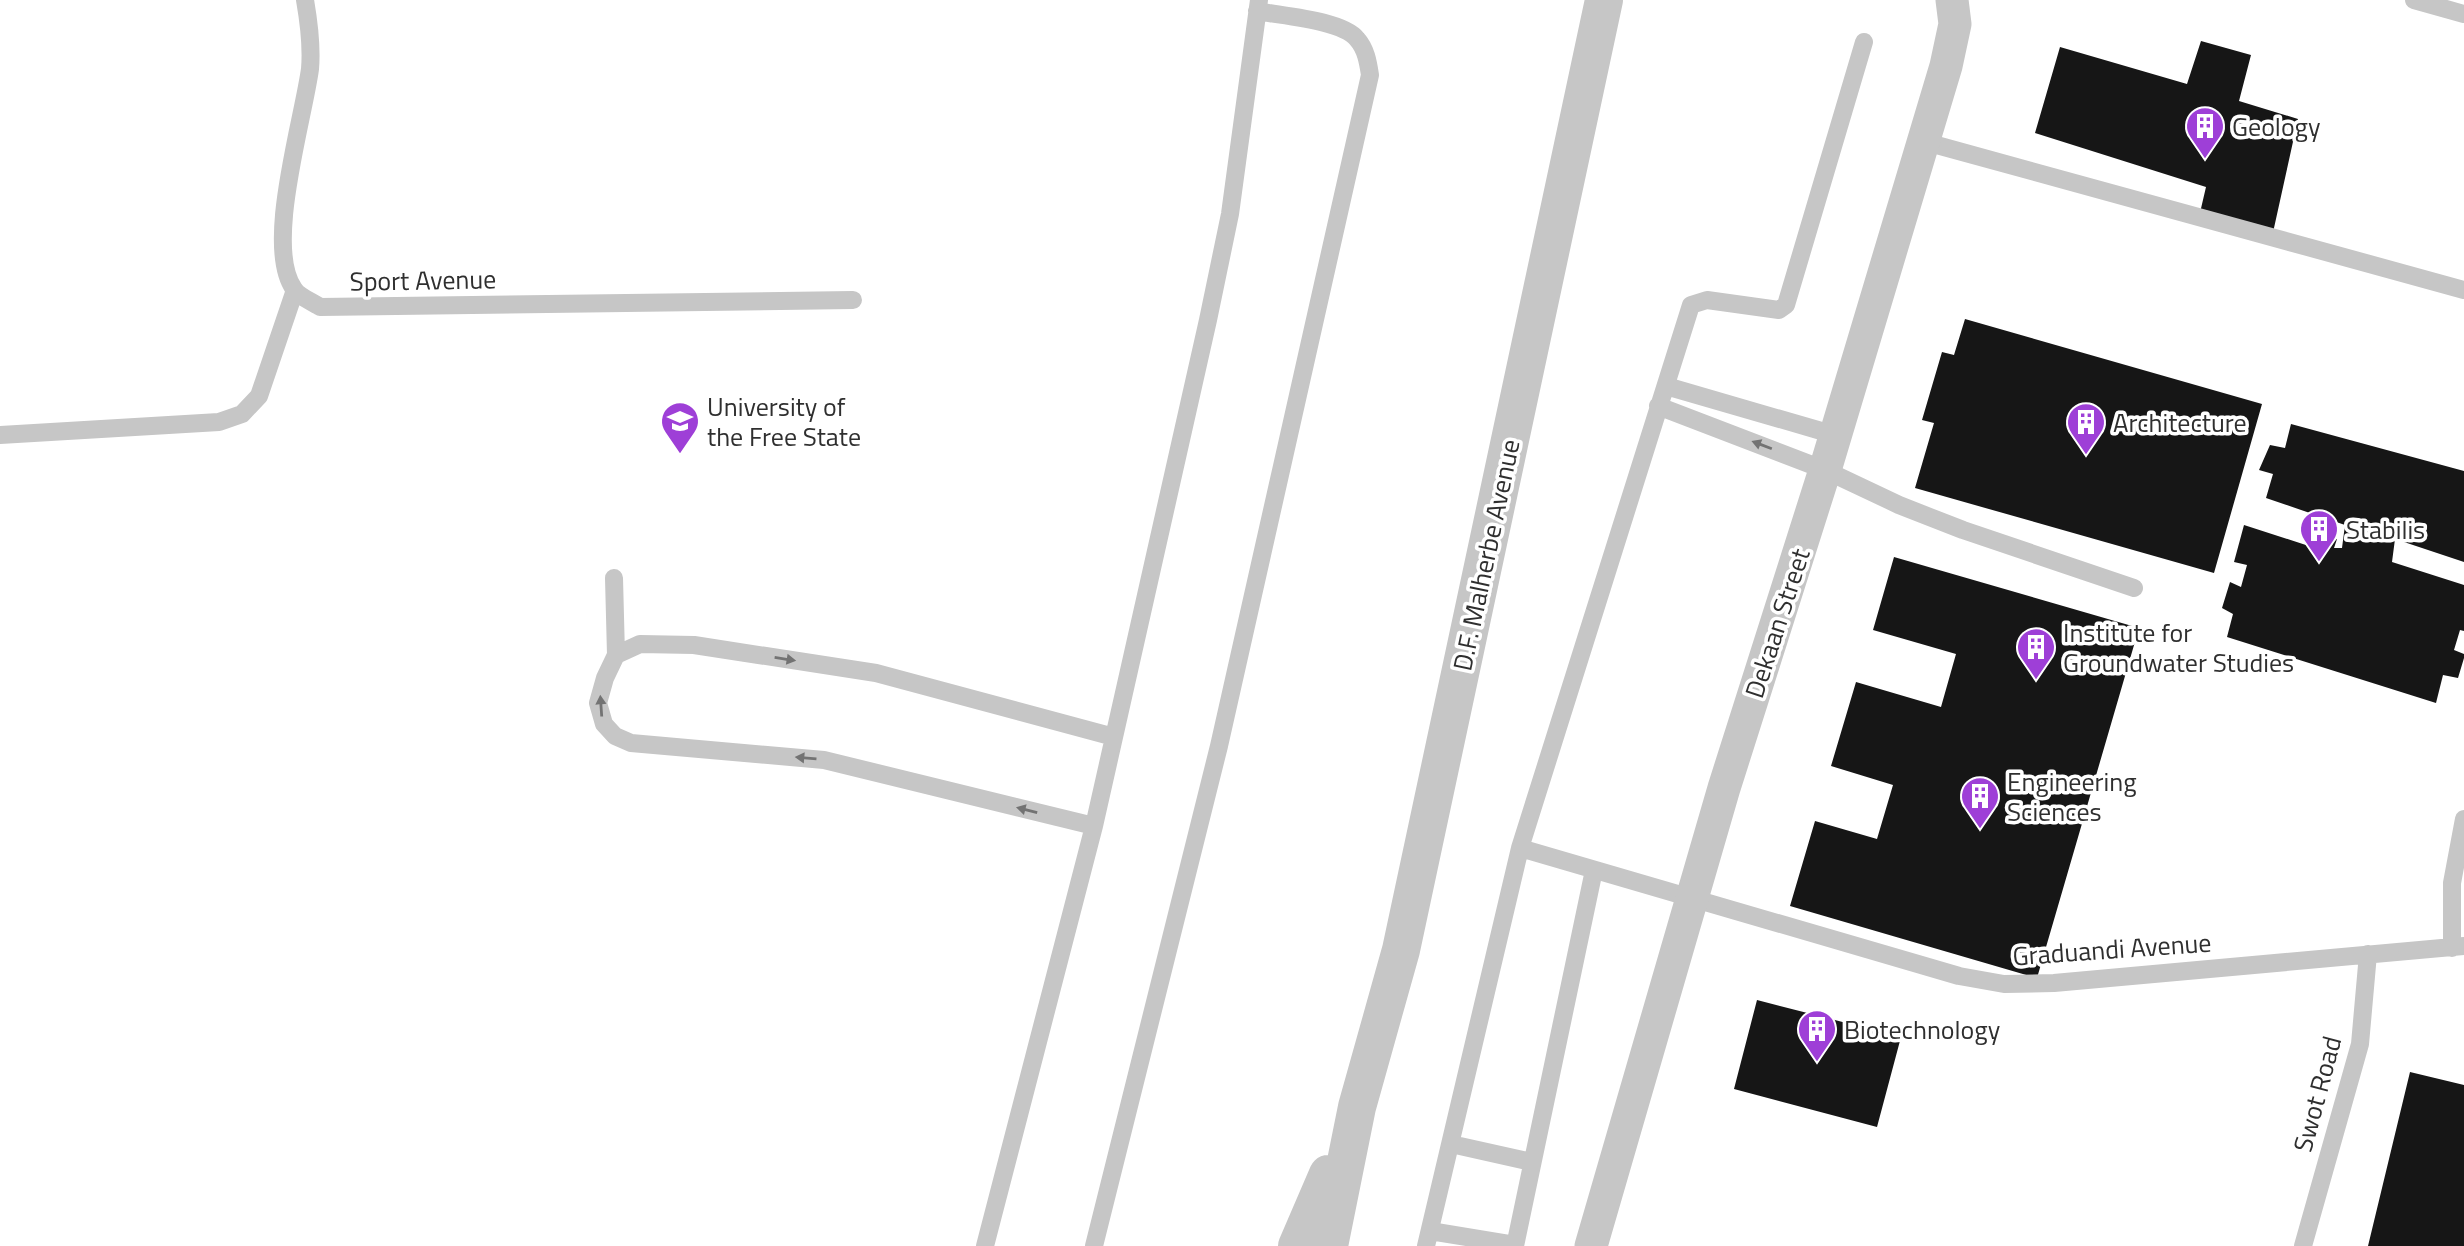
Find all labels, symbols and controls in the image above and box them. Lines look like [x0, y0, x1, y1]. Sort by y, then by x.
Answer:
building icon: Geology [2184, 105, 2226, 160]
place label: Geology [2232, 107, 2321, 146]
street label: Sport Avenue [349, 259, 497, 301]
place label: University of the Free State [707, 387, 861, 456]
school or university icon: University of the Free State [659, 400, 701, 455]
building icon: Architecture [2065, 401, 2107, 456]
place label: Architecture [2113, 403, 2247, 442]
street label: D.F. Malherbe Avenue [1442, 436, 1530, 674]
one-way arrow [1751, 440, 1772, 451]
building icon: Stabilis [2298, 508, 2340, 563]
place label: Stabilis [2346, 510, 2425, 549]
street label: Dekaan Street [1734, 543, 1820, 703]
place label: Institute for Groundwater Studies [2063, 613, 2294, 682]
building icon: Institute for Groundwater Studies [2015, 626, 2057, 681]
one-way arrow [774, 654, 796, 665]
one-way arrow [596, 695, 607, 717]
one-way arrow [795, 752, 817, 763]
place label: Engineering Sciences [2007, 762, 2137, 831]
building icon: Engineering Sciences [1959, 775, 2001, 830]
one-way arrow [1016, 804, 1038, 815]
street label: Graduandi Avenue [2011, 923, 2213, 975]
building icon: Biotechnology [1796, 1008, 1838, 1063]
place label: Biotechnology [1844, 1010, 2000, 1049]
street label: Swot Road [2283, 1032, 2351, 1156]

